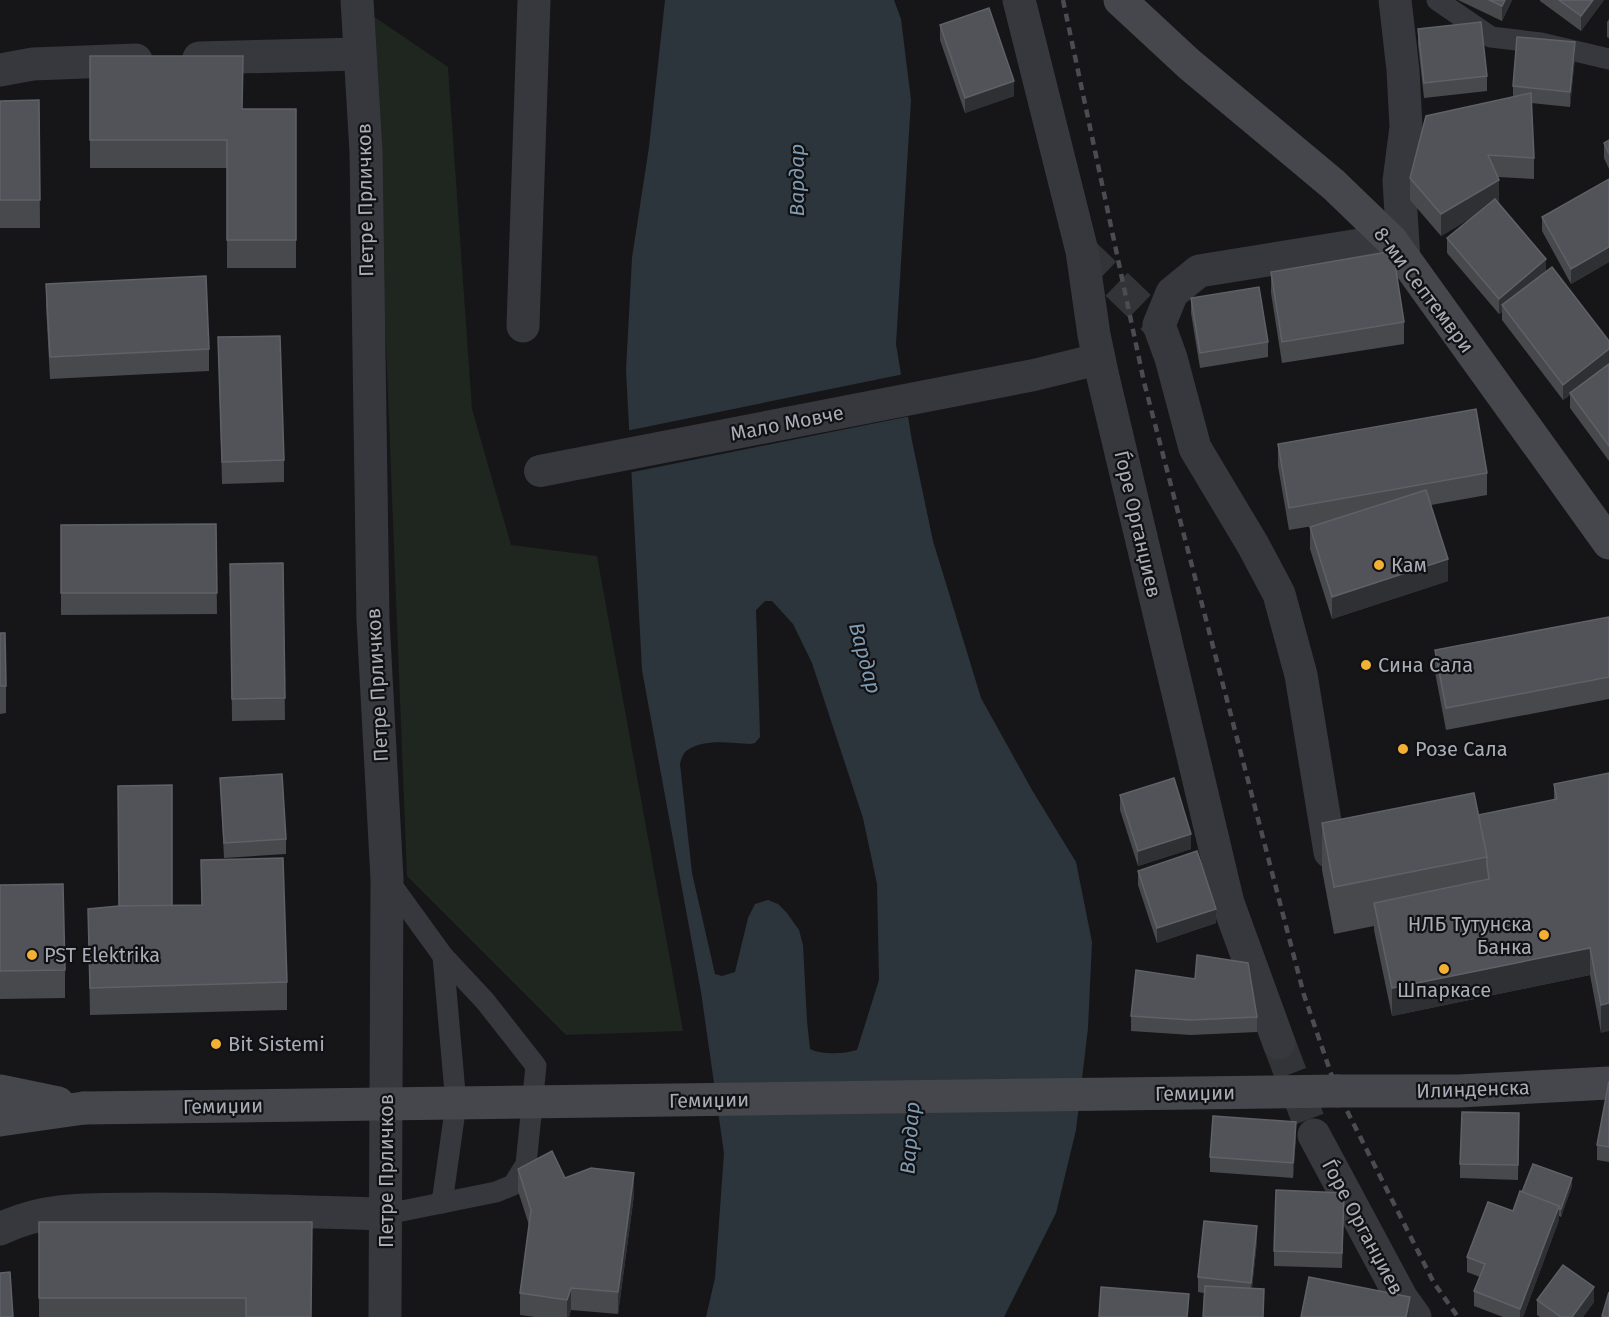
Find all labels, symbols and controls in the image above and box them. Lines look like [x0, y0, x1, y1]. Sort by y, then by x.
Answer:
street label: Петре Прличков [352, 123, 378, 277]
water label: Вардар [784, 144, 810, 216]
street label: 8-ми Септември [1369, 222, 1479, 358]
street label: Мало Мовче [728, 400, 846, 446]
street label: Ѓоре Органџиев [1109, 448, 1167, 600]
place label: Кам [1391, 553, 1427, 577]
marker: Кам [1372, 558, 1386, 572]
street label: Петре Прличков [361, 608, 393, 762]
water label: Вардар [843, 619, 887, 697]
place label: Сина Сала [1378, 653, 1473, 677]
marker: Сина Сала [1359, 658, 1373, 672]
place label: Розе Сала [1415, 737, 1508, 761]
marker: Розе Сала [1396, 742, 1410, 756]
place label: НЛБ Тутунска Банка [1408, 912, 1532, 959]
marker: НЛБ Тутунска Банка [1537, 928, 1551, 942]
place label: PST Elektrika [44, 943, 160, 967]
marker: PST Elektrika [25, 948, 39, 962]
marker: Шпаркасе [1437, 962, 1451, 976]
place label: Шпаркасе [1397, 978, 1491, 1002]
place label: Bit Sistemi [228, 1032, 325, 1056]
marker: Bit Sistemi [209, 1037, 223, 1051]
street label: Илинденска [1416, 1075, 1530, 1103]
street label: Гемиџии [1155, 1080, 1235, 1106]
street label: Гемиџии [669, 1087, 749, 1113]
street label: Гемиџии [183, 1093, 263, 1119]
street label: Петре Прличков [374, 1094, 398, 1248]
water label: Вардар [894, 1101, 926, 1175]
street label: Ѓоре Органџиев [1317, 1155, 1409, 1299]

